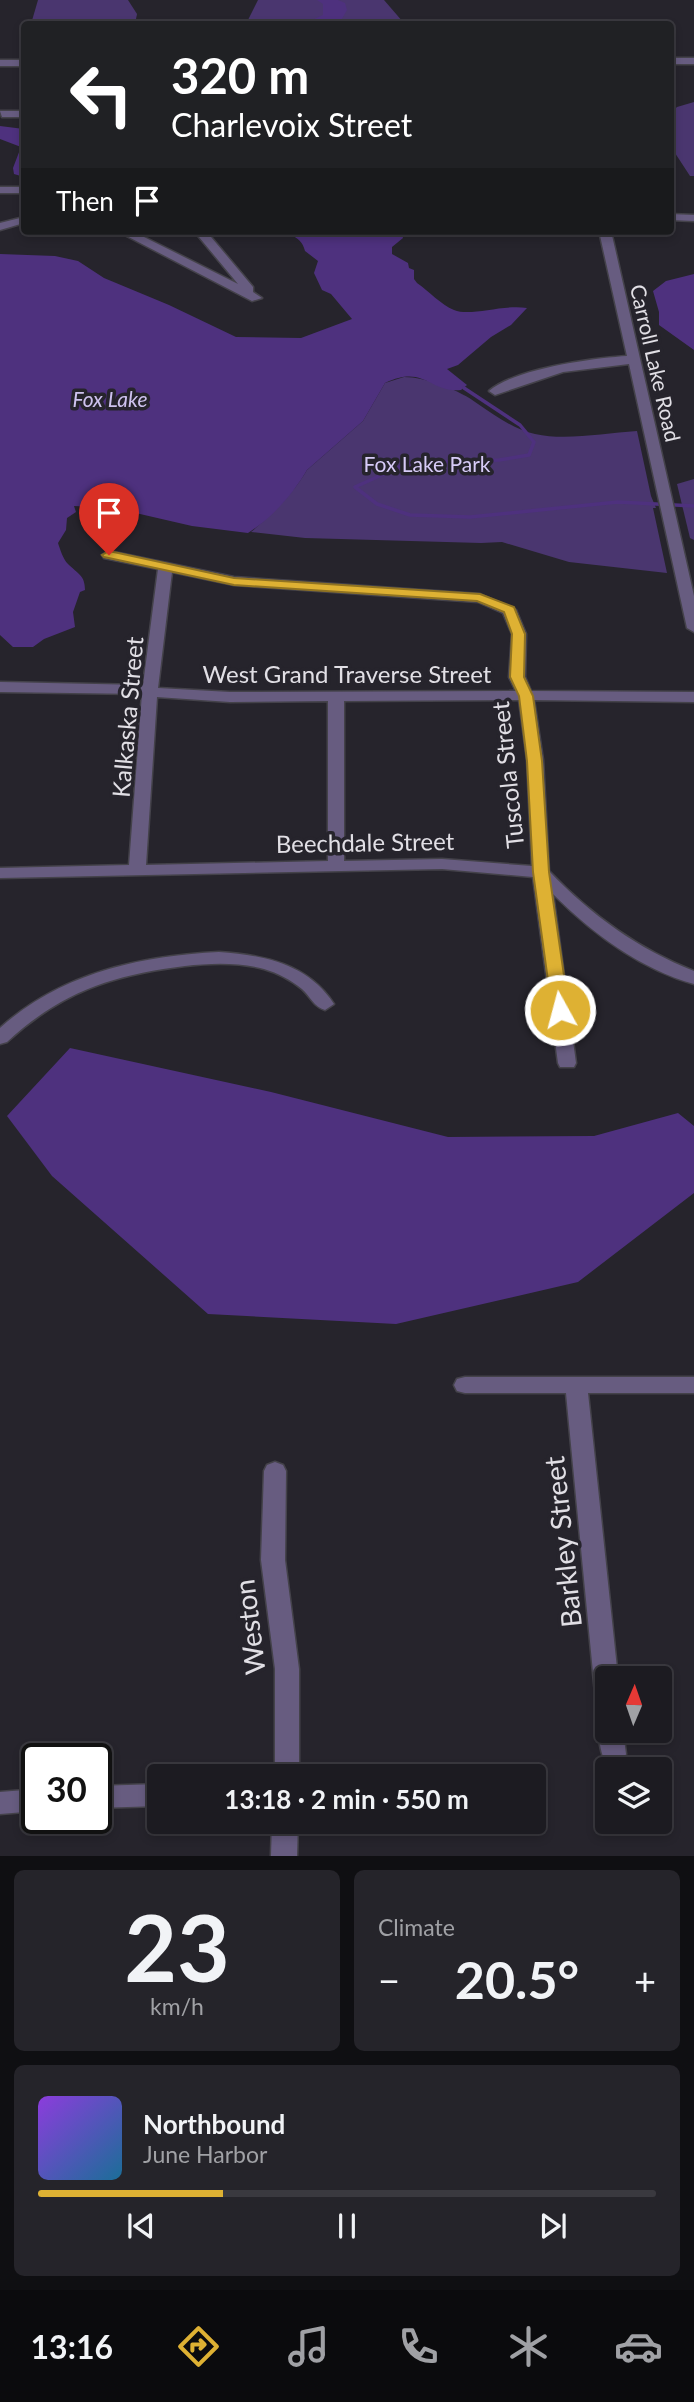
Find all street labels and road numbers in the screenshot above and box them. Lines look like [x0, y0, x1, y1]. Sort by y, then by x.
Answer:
street label: Carroll Lake Road [626, 282, 686, 444]
street label: Kalkaska Street [106, 635, 149, 799]
street label: West Grand Traverse Street [203, 659, 492, 688]
street label: Tuscola Street [485, 700, 529, 850]
street label: Beechdale Street [275, 826, 455, 858]
street label: Barkley Street [536, 1455, 588, 1629]
street label: Weston [226, 1577, 272, 1677]

